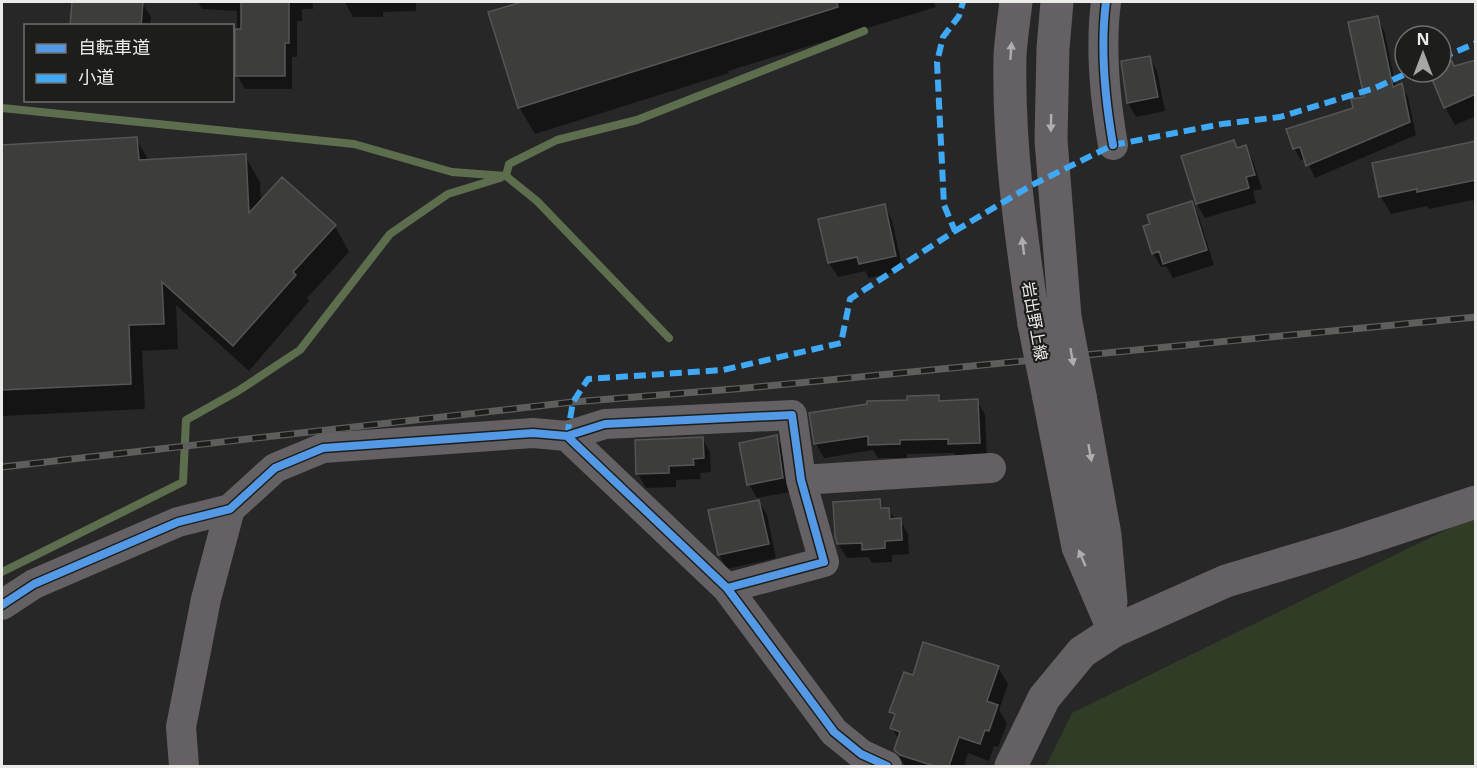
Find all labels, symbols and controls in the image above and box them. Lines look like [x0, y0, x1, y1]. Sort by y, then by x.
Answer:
legend [24, 24, 234, 102]
north arrow [1393, 24, 1453, 84]
text: N [1416, 28, 1430, 50]
text: 自転車道 [78, 35, 150, 59]
one-way arrow [1006, 42, 1016, 61]
text: 小道 [78, 65, 114, 89]
one-way arrow [1047, 113, 1056, 132]
one-way arrow [1018, 236, 1027, 255]
street label: 岩出野上線 [1017, 280, 1053, 362]
one-way arrow [1068, 347, 1077, 366]
one-way arrow [1086, 444, 1095, 463]
one-way arrow [1078, 549, 1087, 566]

